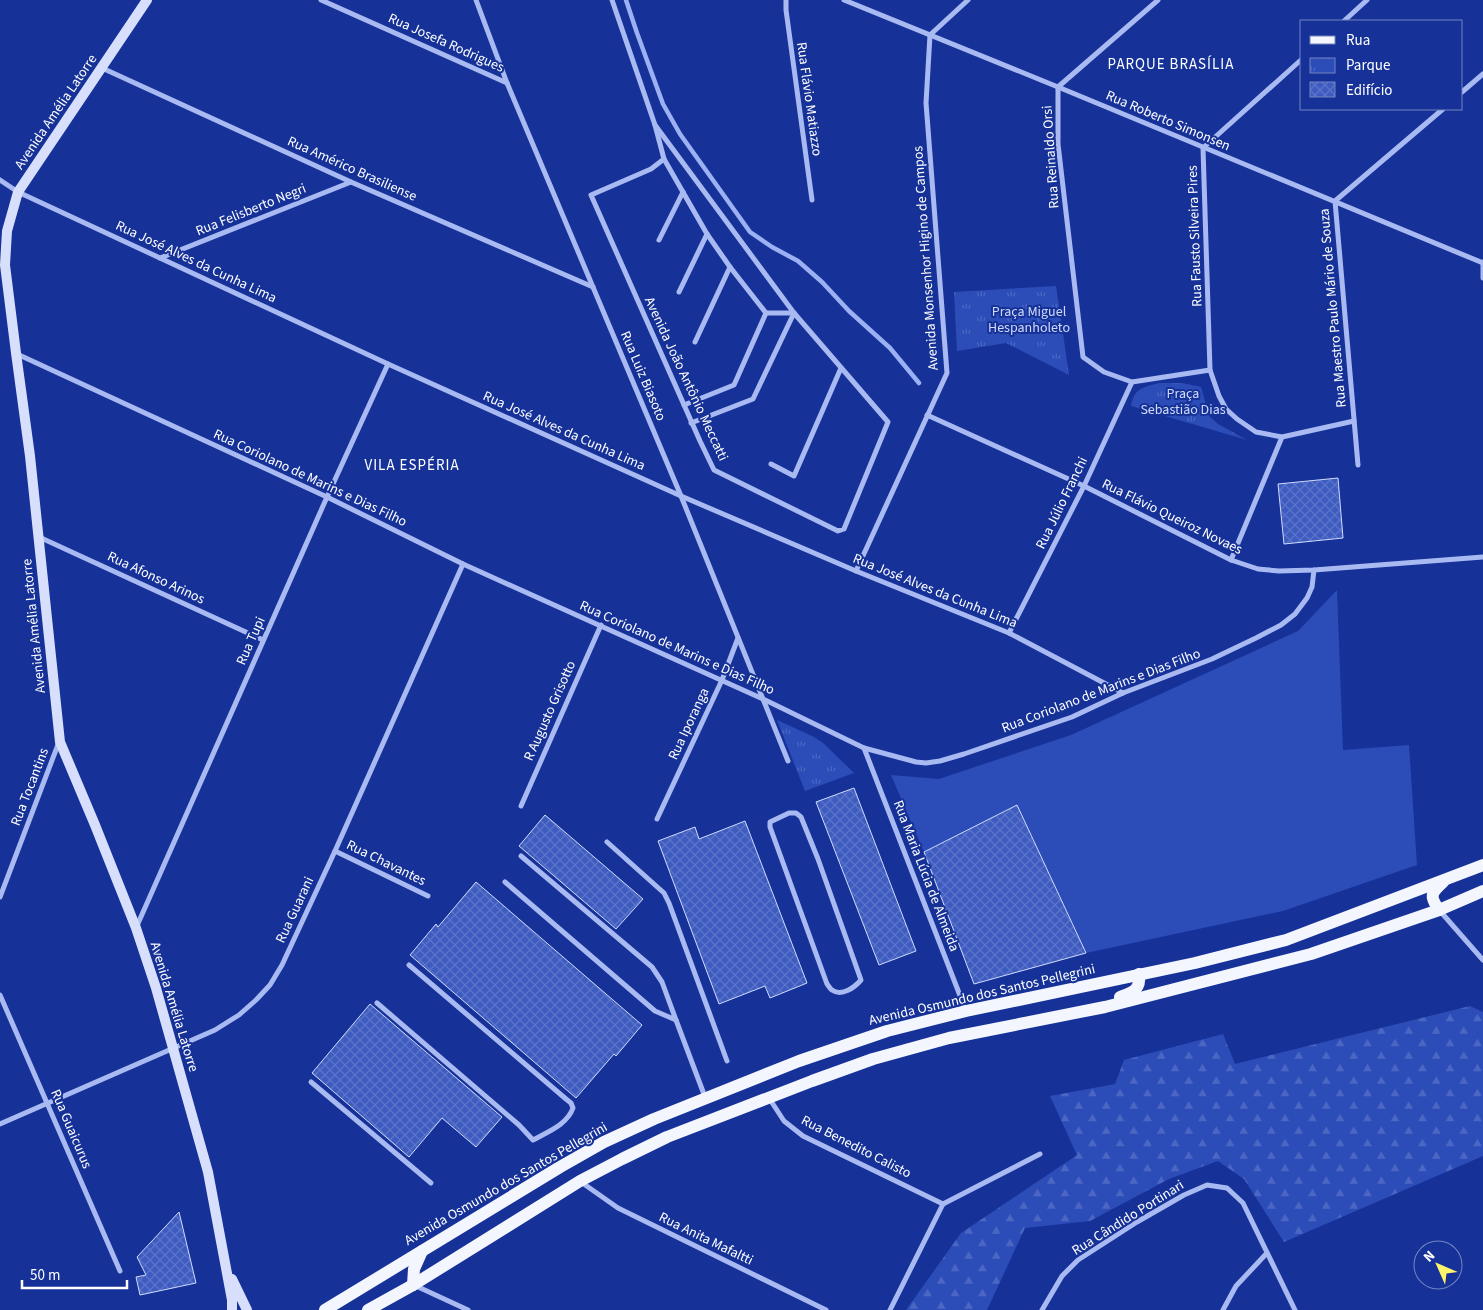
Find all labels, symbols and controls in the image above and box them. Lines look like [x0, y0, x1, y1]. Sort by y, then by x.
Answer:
street label: Rua Josefa Rodrigues [385, 8, 507, 78]
legend [1300, 20, 1463, 110]
text: Rua [1346, 30, 1370, 51]
street label: Rua Flávio Matiazzo [791, 41, 827, 157]
street label: Avenida Amélia Latorre [10, 50, 102, 174]
district label: PARQUE BRASÍLIA [1108, 54, 1234, 75]
text: Parque [1346, 55, 1390, 76]
text: Edifício [1346, 80, 1393, 101]
street label: Rua Roberto Simonsen [1103, 86, 1233, 156]
street label: Rua Reinaldo Orsi [1037, 105, 1065, 209]
street label: Rua Américo Brasiliense [284, 131, 420, 207]
street label: Avenida Monsenhor Higino de Campos [908, 145, 944, 371]
street label: Rua Fausto Silveira Pires [1183, 165, 1207, 307]
street label: Rua Felisberto Negri [193, 179, 309, 241]
street label: Rua Maestro Paulo Mário de Souza [1314, 208, 1352, 408]
street label: Rua José Alves da Cunha Lima [112, 216, 280, 308]
street label: Avenida João Antônio Meccatti [639, 294, 733, 464]
park label: Praça Miguel Hespanholeto [988, 302, 1070, 338]
street label: Rua Luiz Biasoto [615, 328, 671, 424]
park label: Praça Sebastião Dias [1140, 384, 1226, 420]
street label: Rua José Alves da Cunha Lima [480, 386, 648, 476]
street label: Rua Coriolano de Marins e Dias Filho [210, 424, 410, 532]
street label: Rua Júlio Franchi [1031, 453, 1093, 553]
district label: VILA ESPÉRIA [364, 455, 460, 476]
street label: Rua Flávio Queiroz Novaes [1098, 474, 1246, 560]
street label: Rua Afonso Arinos [104, 547, 208, 609]
street label: Rua José Alves da Cunha Lima [850, 549, 1020, 633]
street label: Avenida Amélia Latorre [17, 558, 51, 694]
street label: Rua Coriolano de Marins e Dias Filho [576, 596, 778, 700]
street label: Rua Tupi [231, 614, 271, 668]
street label: Rua Coriolano de Marins e Dias Filho [999, 644, 1203, 738]
street label: R Augusto Grisotto [519, 658, 581, 764]
street label: Rua Iporanga [664, 685, 714, 763]
street label: Rua Tocantins [6, 745, 54, 829]
street label: Rua Maria Lúcia de Almeida [888, 798, 964, 954]
street label: Rua Chavantes [343, 835, 429, 891]
street label: Rua Guarani [271, 873, 319, 947]
street label: Avenida Amélia Latorre [145, 940, 203, 1075]
street label: Avenida Osmundo dos Santos Pellegrini [867, 959, 1097, 1031]
street label: Rua Guaicurus [45, 1086, 97, 1172]
street label: Rua Benedito Calisto [797, 1111, 915, 1183]
street label: Avenida Osmundo dos Santos Pellegrini [401, 1117, 611, 1251]
street label: Rua Cândido Portinari [1068, 1175, 1188, 1261]
street label: Rua Anita Mafaltti [655, 1207, 757, 1271]
north arrow [1413, 1240, 1463, 1290]
text: N [1419, 1246, 1440, 1267]
scale bar [22, 1258, 128, 1290]
text: 50 m [30, 1265, 60, 1286]

